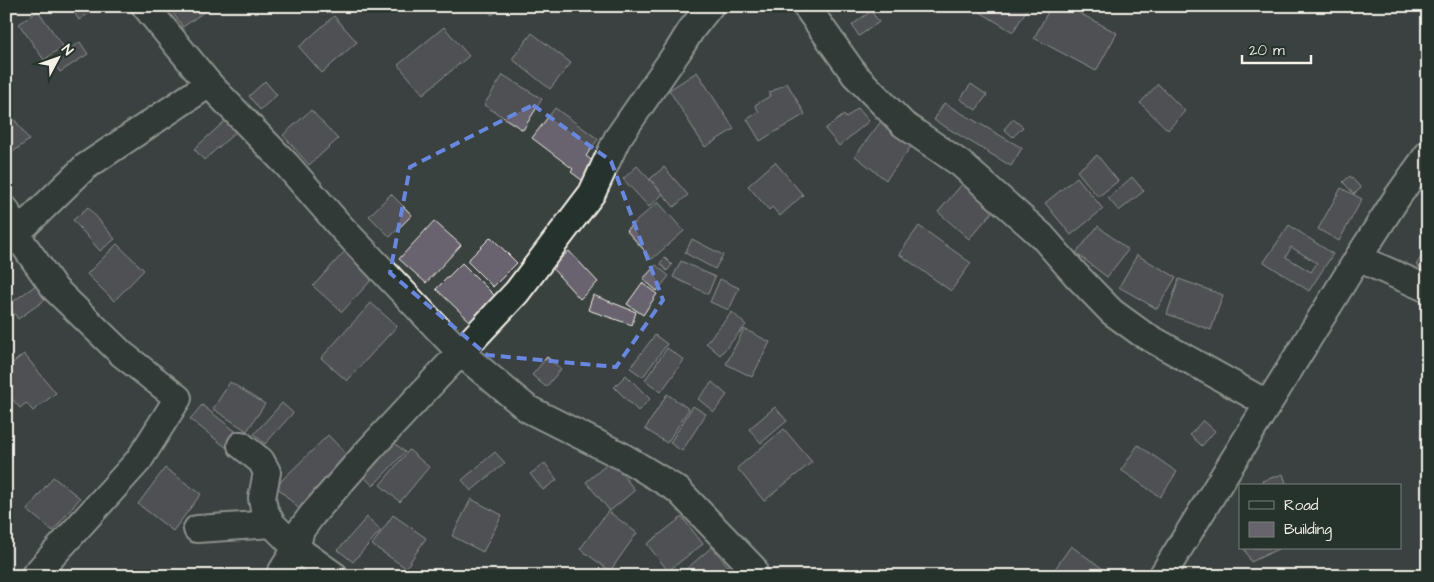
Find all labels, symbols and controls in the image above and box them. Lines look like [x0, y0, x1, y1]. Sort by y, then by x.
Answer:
north arrow [32, 32, 82, 82]
scale bar [1242, 32, 1310, 64]
text: N [57, 40, 78, 60]
text: 20 m [1249, 40, 1285, 61]
legend [1239, 484, 1402, 550]
text: Road [1284, 495, 1319, 516]
text: Building [1284, 519, 1332, 541]

